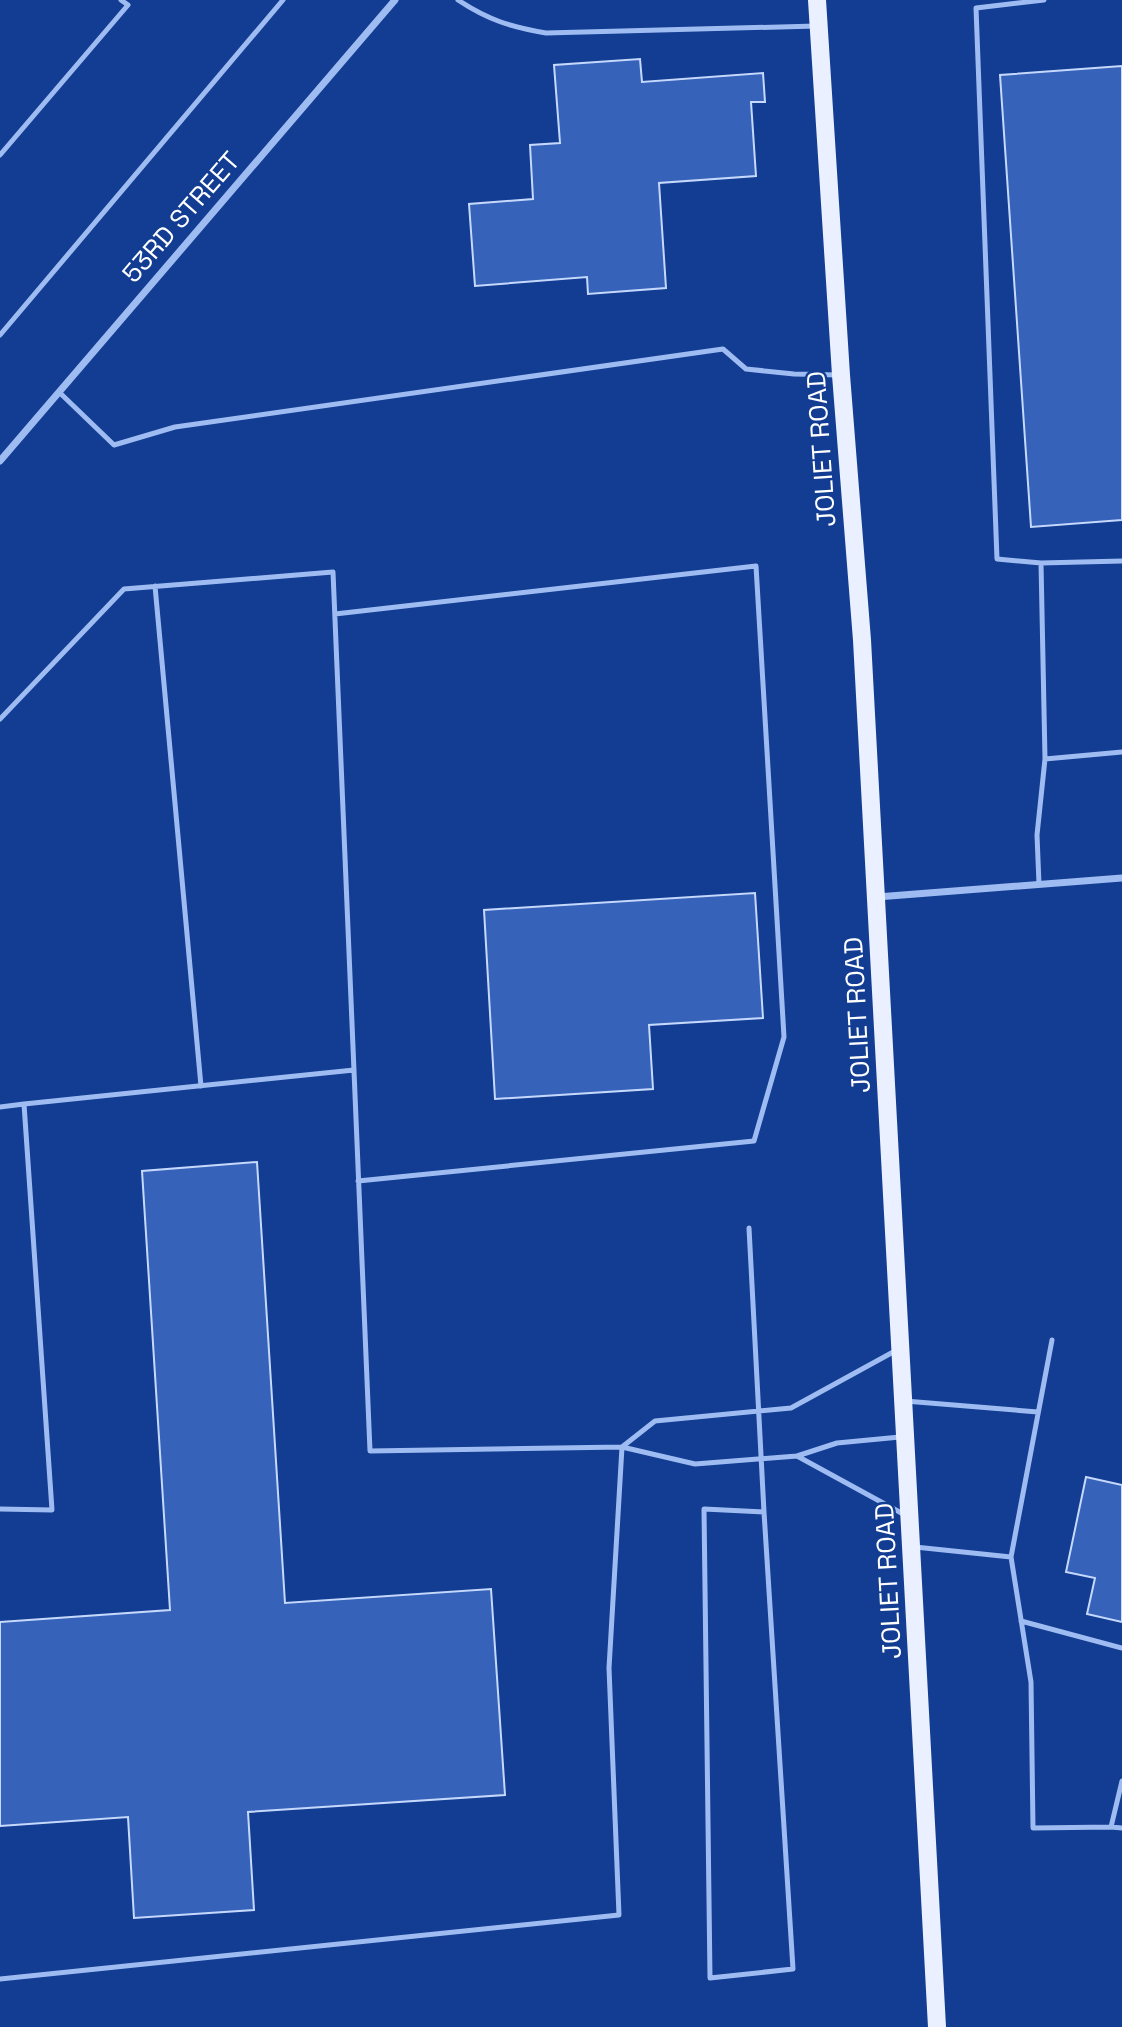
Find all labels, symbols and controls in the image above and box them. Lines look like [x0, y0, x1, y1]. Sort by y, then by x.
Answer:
street label: 53RD STREET [115, 144, 247, 290]
street label: JOLIET ROAD [799, 370, 843, 528]
street label: JOLIET ROAD [836, 936, 878, 1094]
street label: JOLIET ROAD [867, 1502, 909, 1660]

